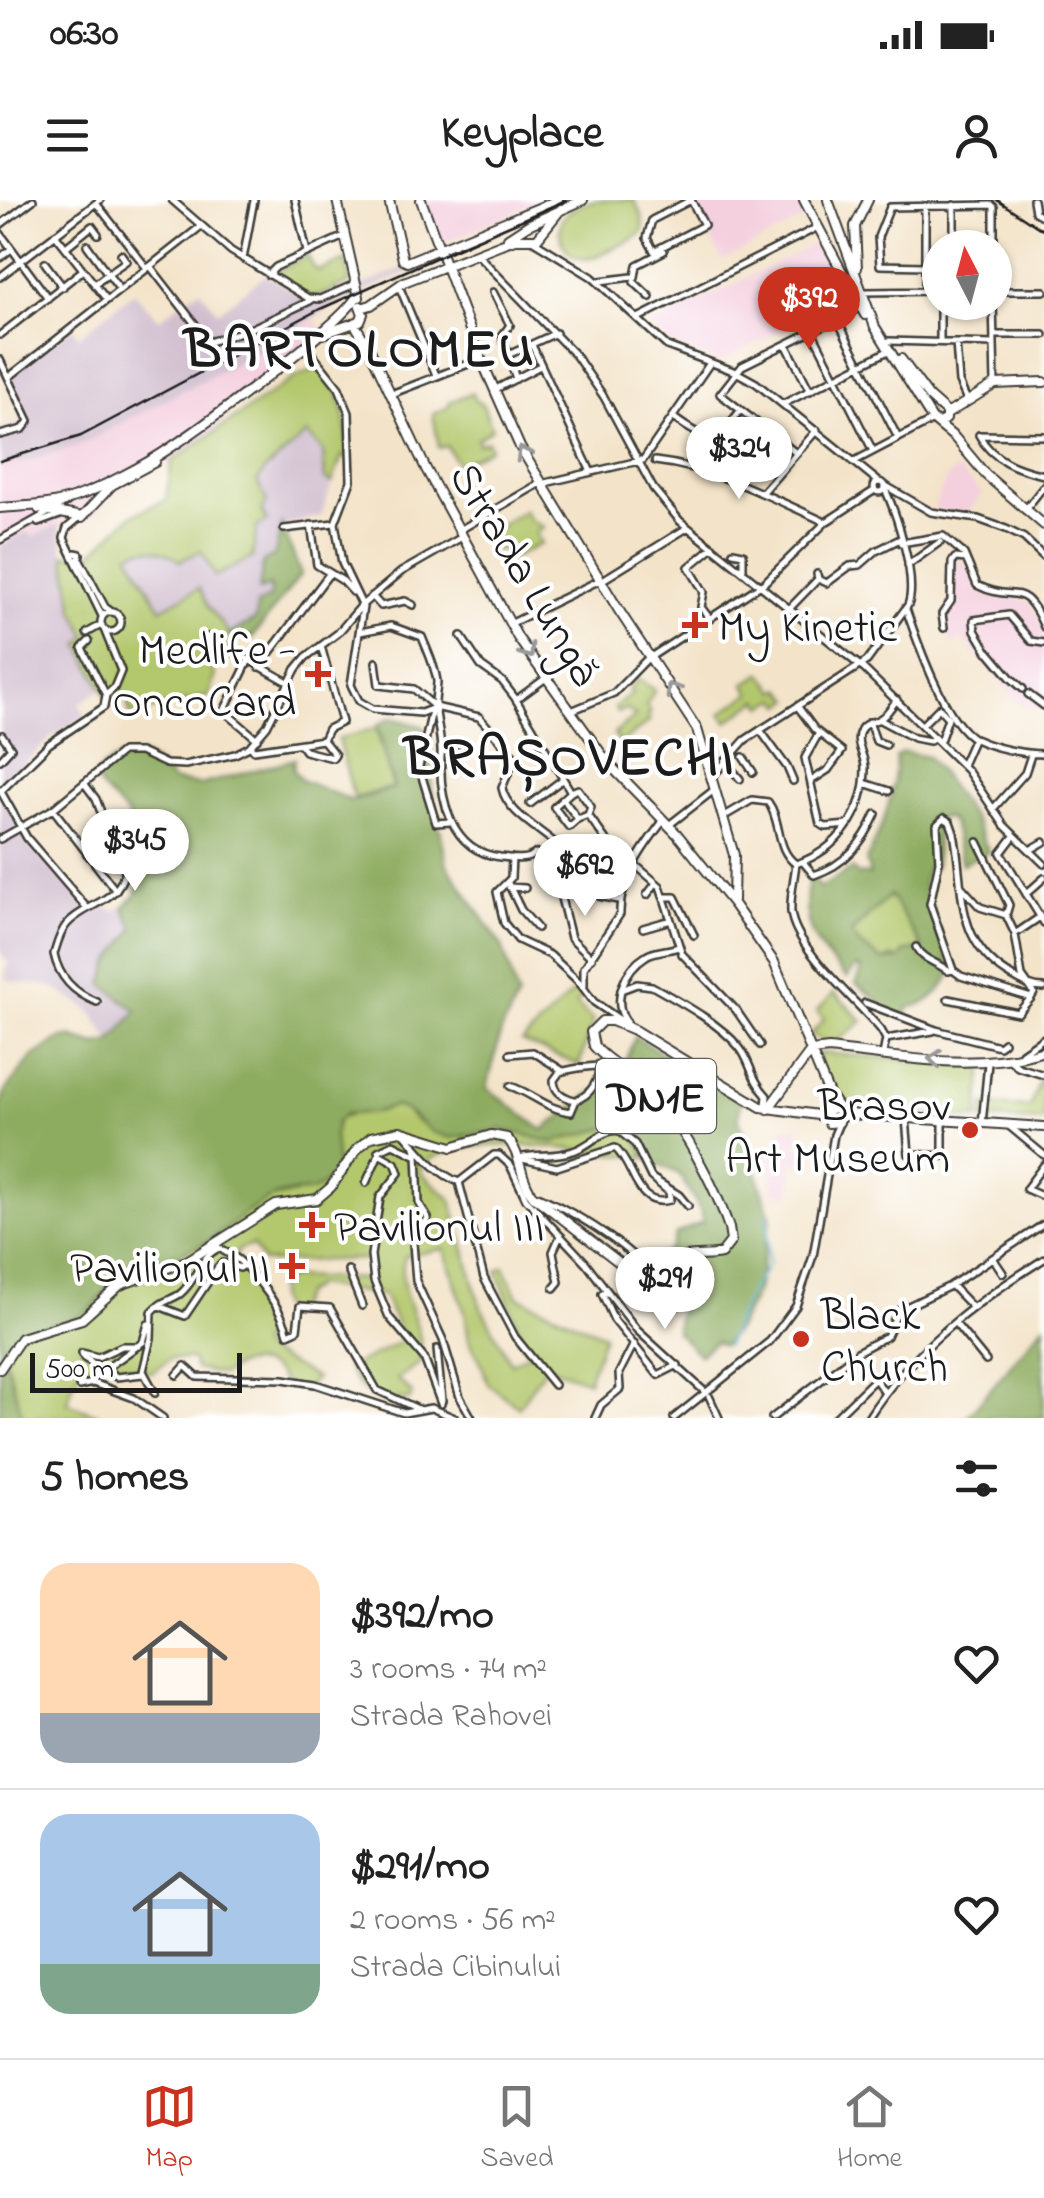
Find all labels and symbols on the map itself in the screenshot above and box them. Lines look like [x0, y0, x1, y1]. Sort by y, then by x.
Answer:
north arrow [922, 230, 1012, 320]
pin: $392 [750, 267, 868, 352]
district label: BARTOLOMEU [182, 313, 536, 393]
pin: $324 [680, 417, 798, 502]
one-way arrow [516, 445, 535, 463]
street label: Strada Lungă [429, 451, 616, 701]
place label: My Kinetic [718, 597, 897, 663]
marker: My Kinetic [682, 612, 708, 638]
place label: Medlife - OncoCard [113, 620, 296, 738]
one-way arrow [516, 640, 534, 659]
marker: Medlife - OncoCard [305, 661, 331, 687]
one-way arrow [666, 682, 684, 700]
district label: BRAȘOVECHI [402, 721, 736, 801]
pin: $345 [76, 809, 194, 894]
pin: $692 [526, 834, 644, 919]
one-way arrow [927, 1049, 943, 1070]
road number: DN1E [596, 1059, 716, 1133]
place label: Brasov Art Museum [725, 1076, 951, 1194]
marker: Brasov Art Museum [959, 1119, 981, 1141]
place label: Pavilionul III [334, 1197, 545, 1263]
marker: Pavilionul III [299, 1212, 325, 1238]
place label: Pavilionul II [70, 1238, 270, 1304]
pin: $291 [606, 1247, 724, 1332]
marker: Pavilionul II [279, 1253, 305, 1279]
place label: Black Church [820, 1285, 948, 1403]
marker: Black Church [790, 1328, 812, 1350]
scale bar [30, 1348, 242, 1392]

